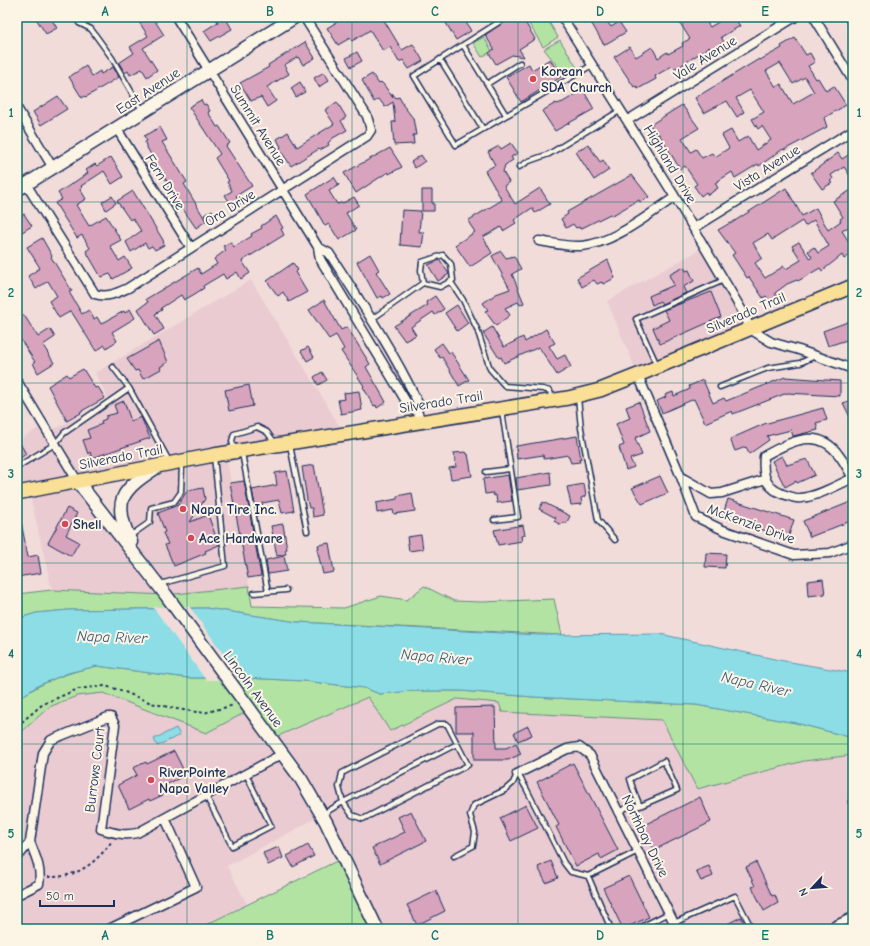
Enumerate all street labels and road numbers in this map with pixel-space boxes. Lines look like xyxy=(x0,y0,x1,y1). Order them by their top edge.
street label: Vale Avenue xyxy=(670,32,740,84)
street label: East Avenue xyxy=(113,64,183,118)
street label: Summit Avenue xyxy=(226,81,290,169)
street label: Highland Drive xyxy=(640,122,700,206)
street label: Vista Avenue xyxy=(731,141,803,195)
street label: Fern Drive xyxy=(141,151,189,213)
street label: Ora Drive xyxy=(202,186,258,230)
street label: Silverado Trail xyxy=(704,289,788,337)
street label: Silverado Trail xyxy=(398,387,484,417)
street label: Silverado Trail xyxy=(78,441,164,473)
street label: McKenzie Drive xyxy=(705,500,797,548)
street label: Lincoln Avenue xyxy=(220,648,286,730)
street label: Burrows Court xyxy=(81,726,109,814)
street label: Northbay Drive xyxy=(618,792,672,880)

